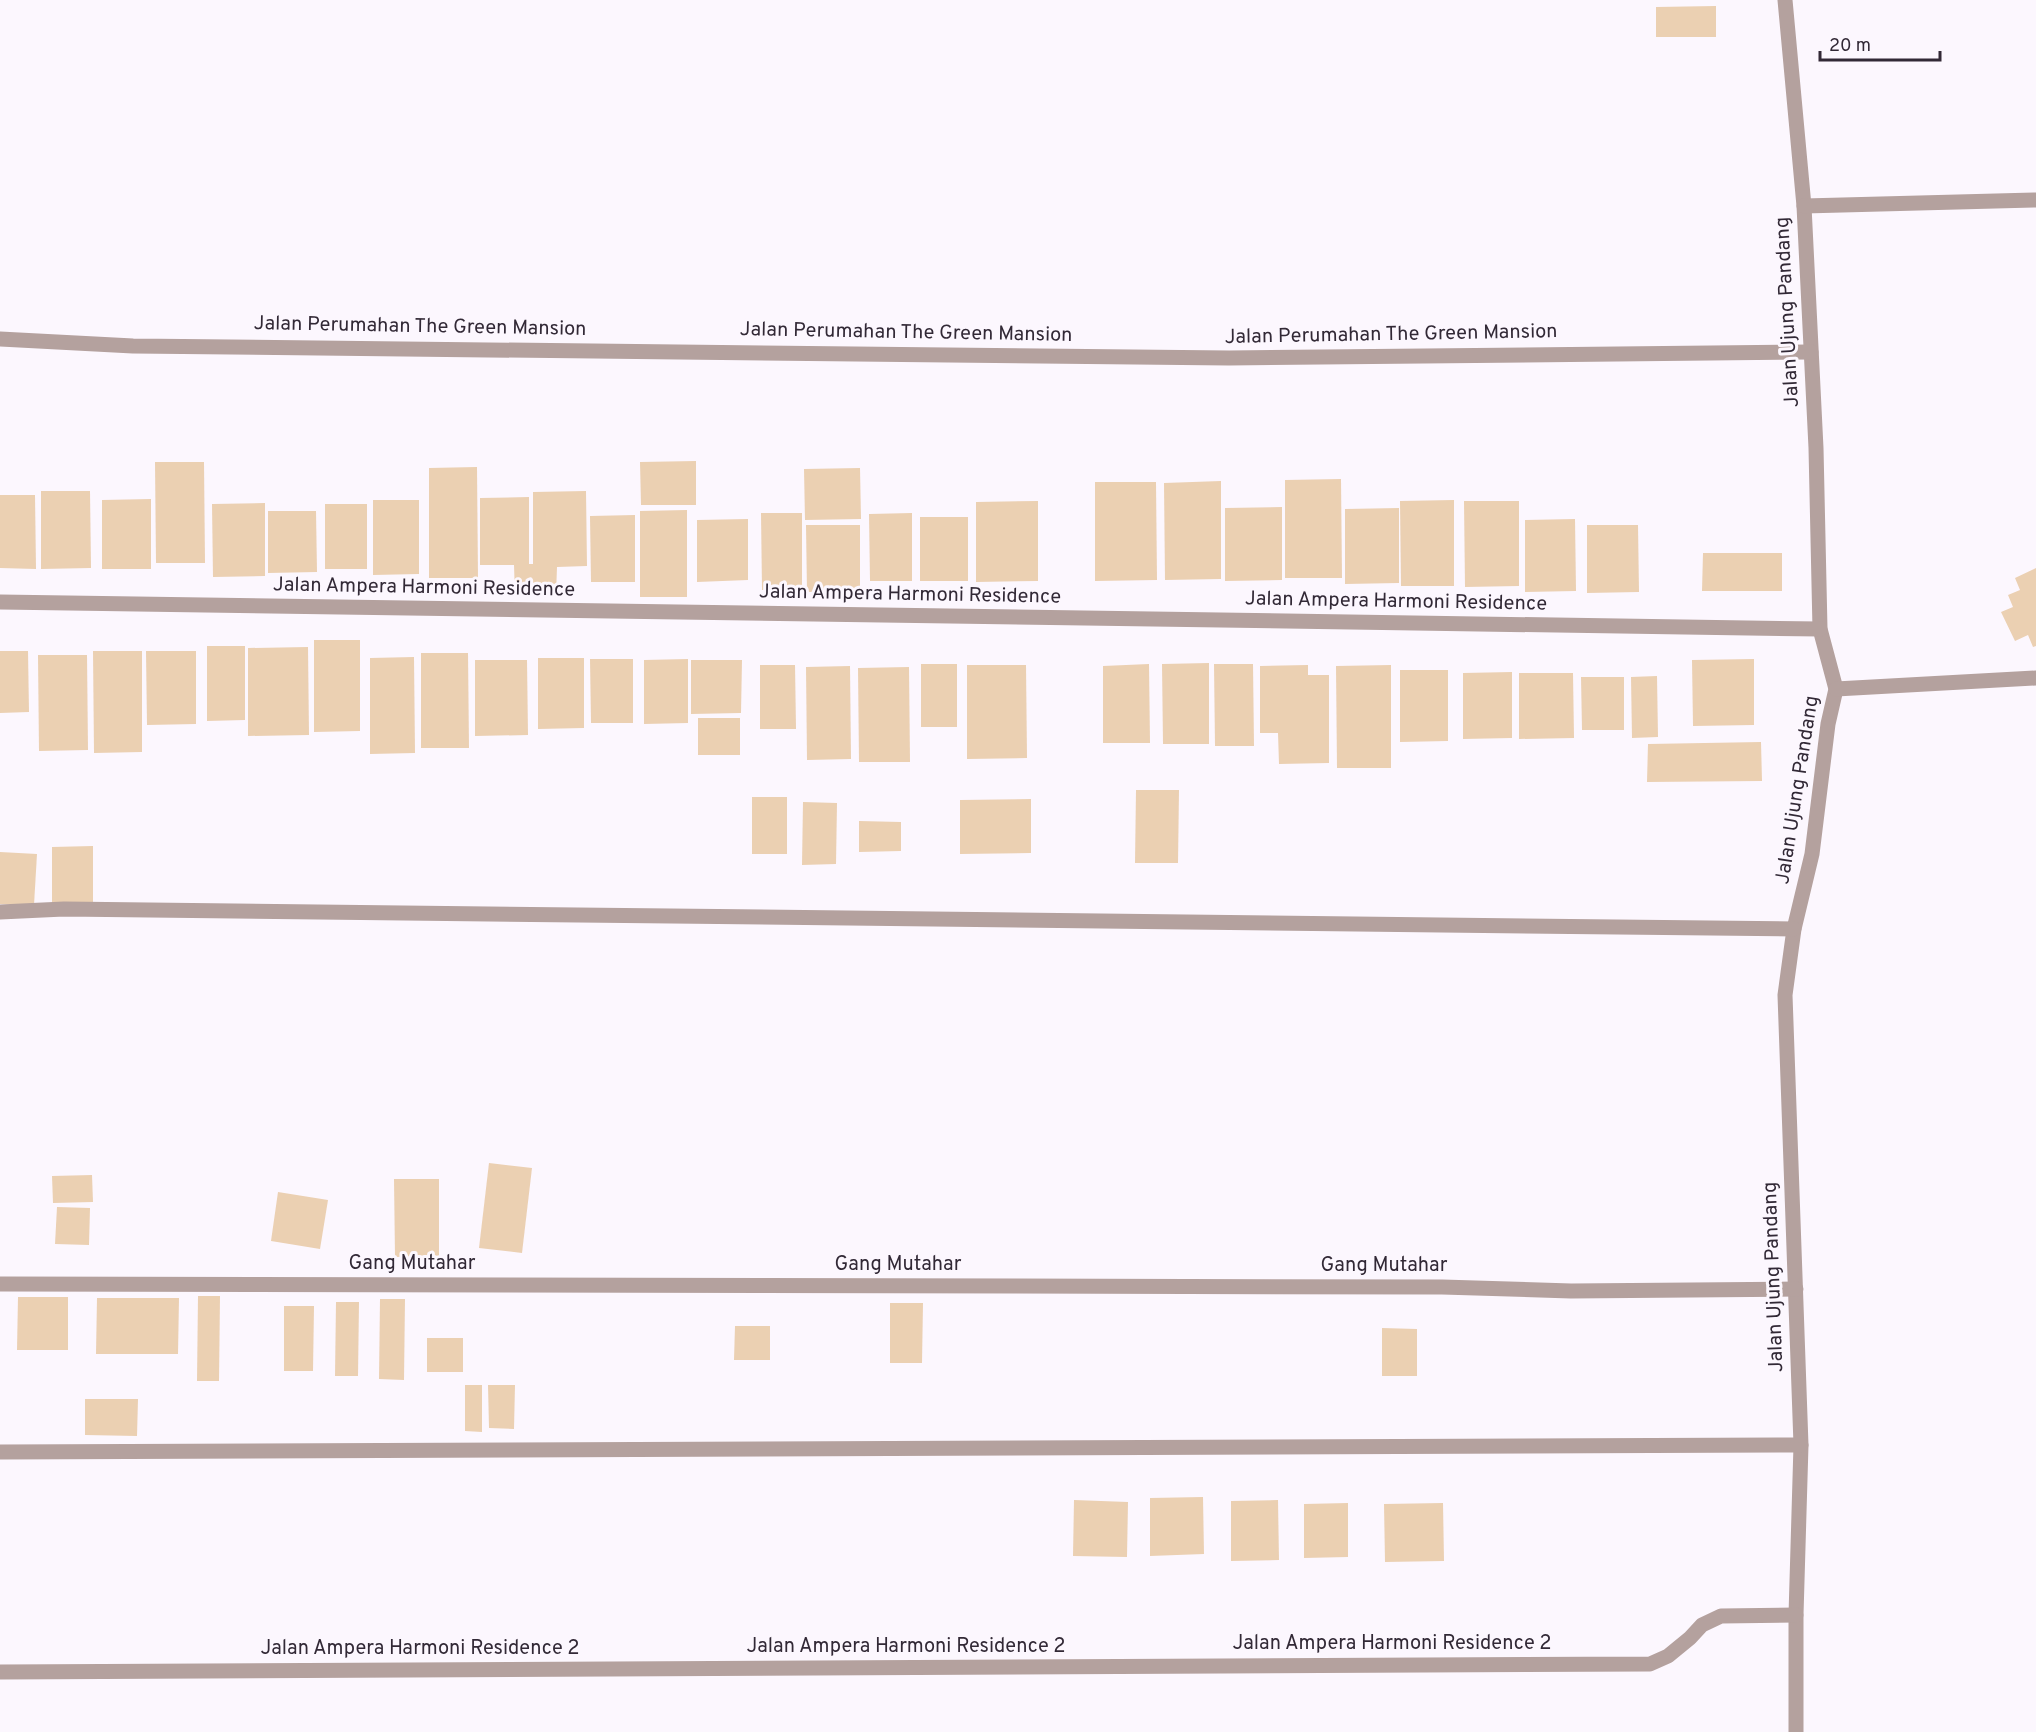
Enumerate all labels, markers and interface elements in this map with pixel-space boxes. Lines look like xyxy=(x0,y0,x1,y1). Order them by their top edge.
scale bar xyxy=(1820,24,1940,62)
text: 20 m xyxy=(1829,35,1871,58)
street label: Jalan Ujung Pandang xyxy=(1770,216,1806,408)
street label: Jalan Perumahan The Green Mansion xyxy=(253,311,587,343)
street label: Jalan Perumahan The Green Mansion xyxy=(739,317,1073,349)
street label: Jalan Perumahan The Green Mansion xyxy=(1224,319,1558,351)
street label: Jalan Ampera Harmoni Residence xyxy=(273,572,575,604)
street label: Jalan Ampera Harmoni Residence xyxy=(759,579,1061,611)
street label: Jalan Ampera Harmoni Residence xyxy=(1245,586,1547,618)
street label: Jalan Ujung Pandang xyxy=(1770,694,1826,886)
street label: Jalan Ujung Pandang xyxy=(1758,1181,1790,1373)
street label: Gang Mutahar xyxy=(348,1251,476,1277)
street label: Gang Mutahar xyxy=(834,1252,962,1278)
street label: Gang Mutahar xyxy=(1320,1253,1448,1279)
street label: Jalan Ampera Harmoni Residence 2 xyxy=(1232,1631,1552,1657)
street label: Jalan Ampera Harmoni Residence 2 xyxy=(746,1634,1066,1660)
street label: Jalan Ampera Harmoni Residence 2 xyxy=(260,1636,580,1662)

